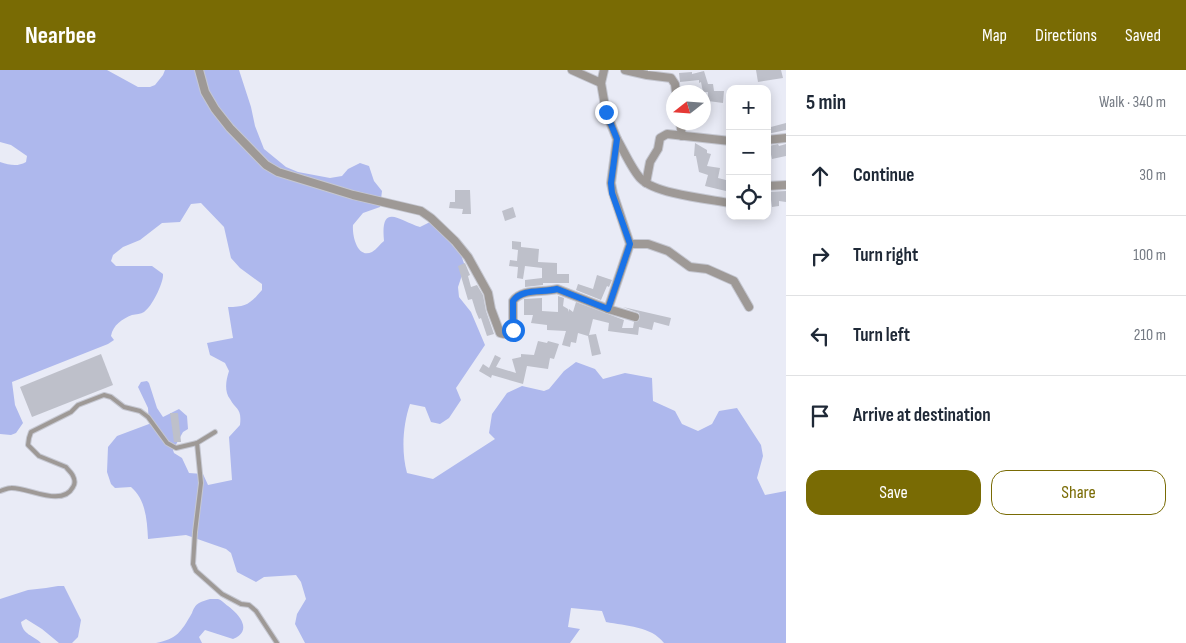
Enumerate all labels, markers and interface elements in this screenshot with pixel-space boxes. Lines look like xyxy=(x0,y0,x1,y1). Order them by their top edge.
text: Nearbee xyxy=(25,21,96,50)
text: Map xyxy=(982,25,1007,46)
text: Directions xyxy=(1035,25,1097,46)
text: Saved xyxy=(1125,25,1161,46)
north arrow xyxy=(666,85,711,130)
map controls xyxy=(726,85,771,220)
button: + xyxy=(726,85,771,130)
text: 5 min xyxy=(806,90,846,115)
text: Walk · 340 m xyxy=(1099,93,1166,112)
route end xyxy=(595,101,618,124)
button: − xyxy=(726,130,771,175)
icon: ahead xyxy=(806,162,834,190)
text: Continue xyxy=(853,164,914,187)
text: 30 m xyxy=(1139,166,1166,185)
button: locate xyxy=(726,175,771,220)
icon: right xyxy=(806,242,834,270)
text: Turn right xyxy=(853,244,918,267)
text: 100 m xyxy=(1133,246,1166,265)
route start xyxy=(502,319,525,342)
icon: left xyxy=(806,322,834,350)
text: Turn left xyxy=(853,324,910,347)
text: 210 m xyxy=(1134,326,1166,345)
icon: arrive xyxy=(806,402,834,430)
text: Arrive at destination xyxy=(853,404,991,427)
button: Save xyxy=(806,470,981,515)
button: Share xyxy=(991,470,1166,515)

